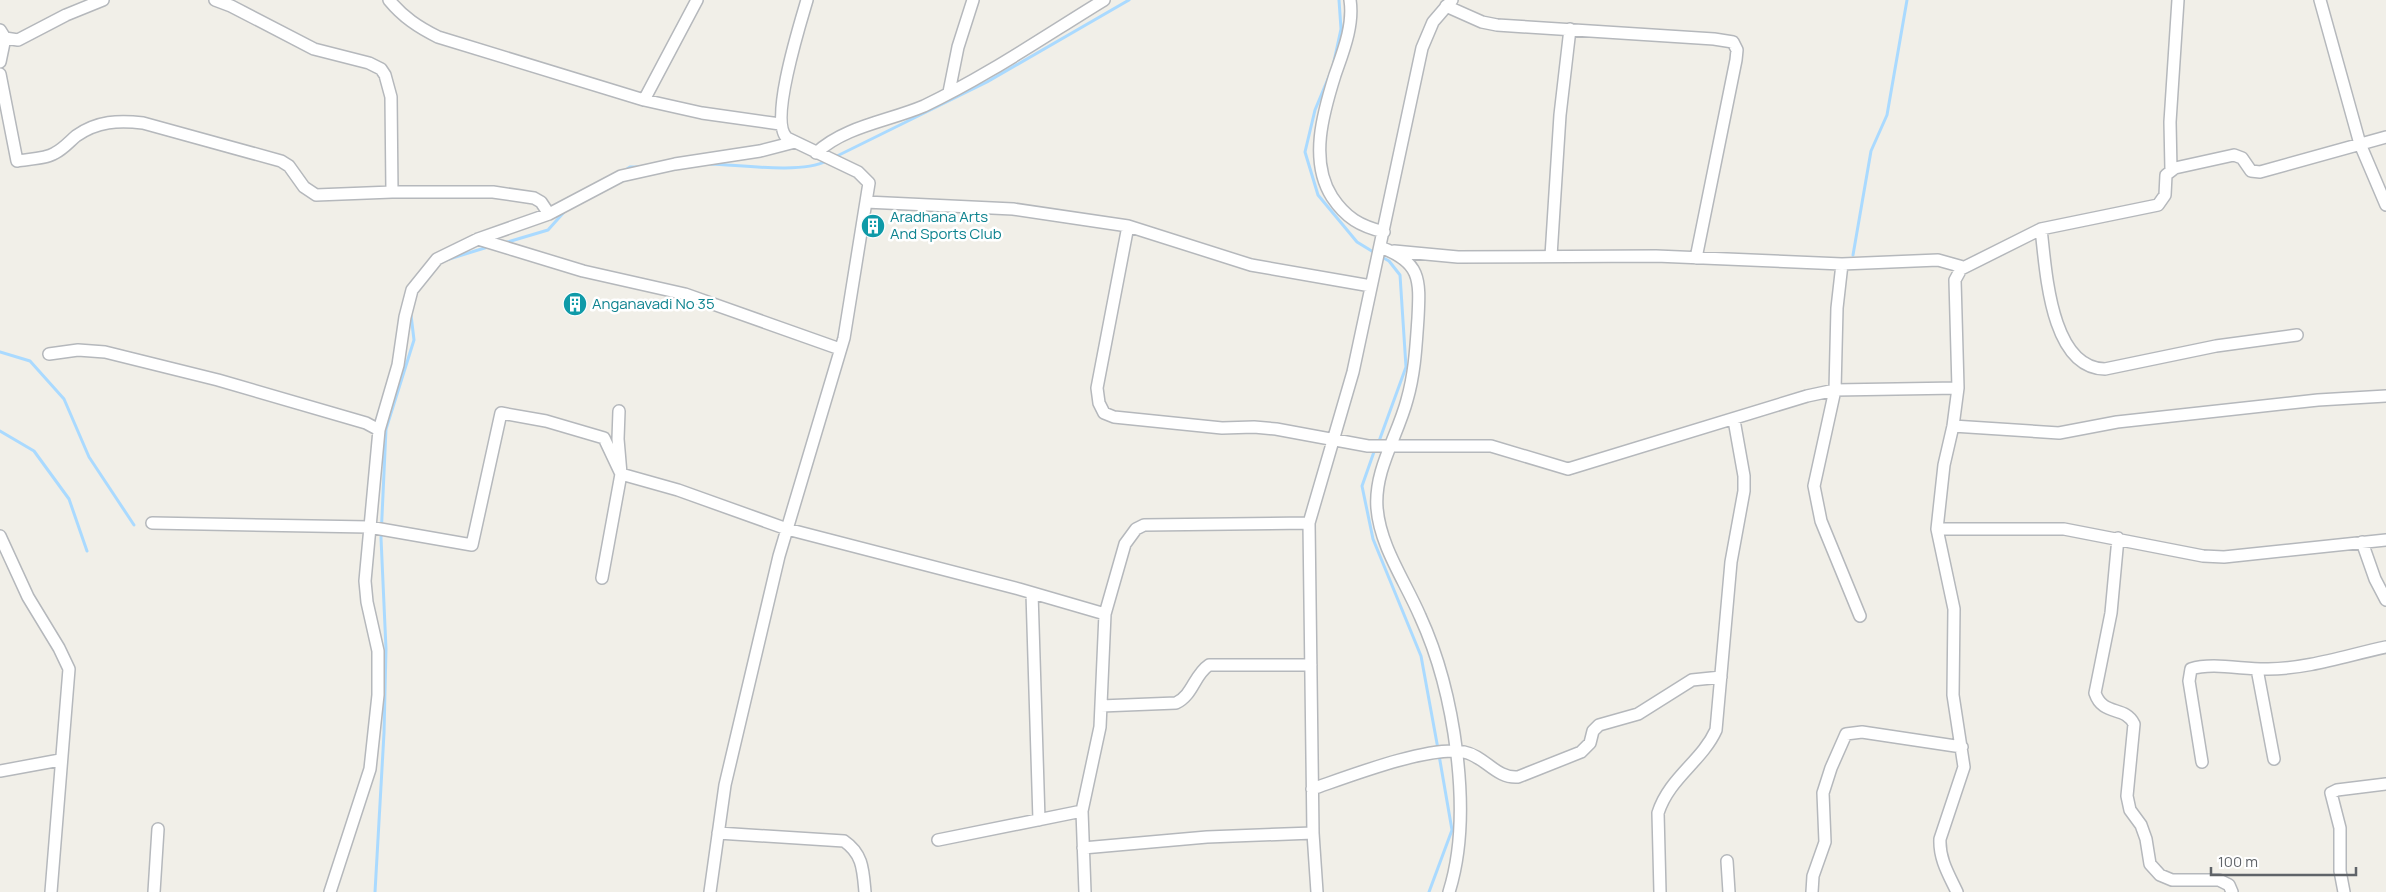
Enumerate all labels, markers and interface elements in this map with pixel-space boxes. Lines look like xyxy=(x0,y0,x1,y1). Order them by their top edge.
place label: Aradhana Arts And Sports Club xyxy=(890,206,1002,244)
building icon: Aradhana Arts And Sports Club xyxy=(860,213,886,239)
building icon: Anganavadi No 35 xyxy=(562,291,588,317)
place label: Anganavadi No 35 xyxy=(592,293,715,314)
scale bar xyxy=(2211,844,2356,876)
text: 100 m xyxy=(2218,851,2258,872)

